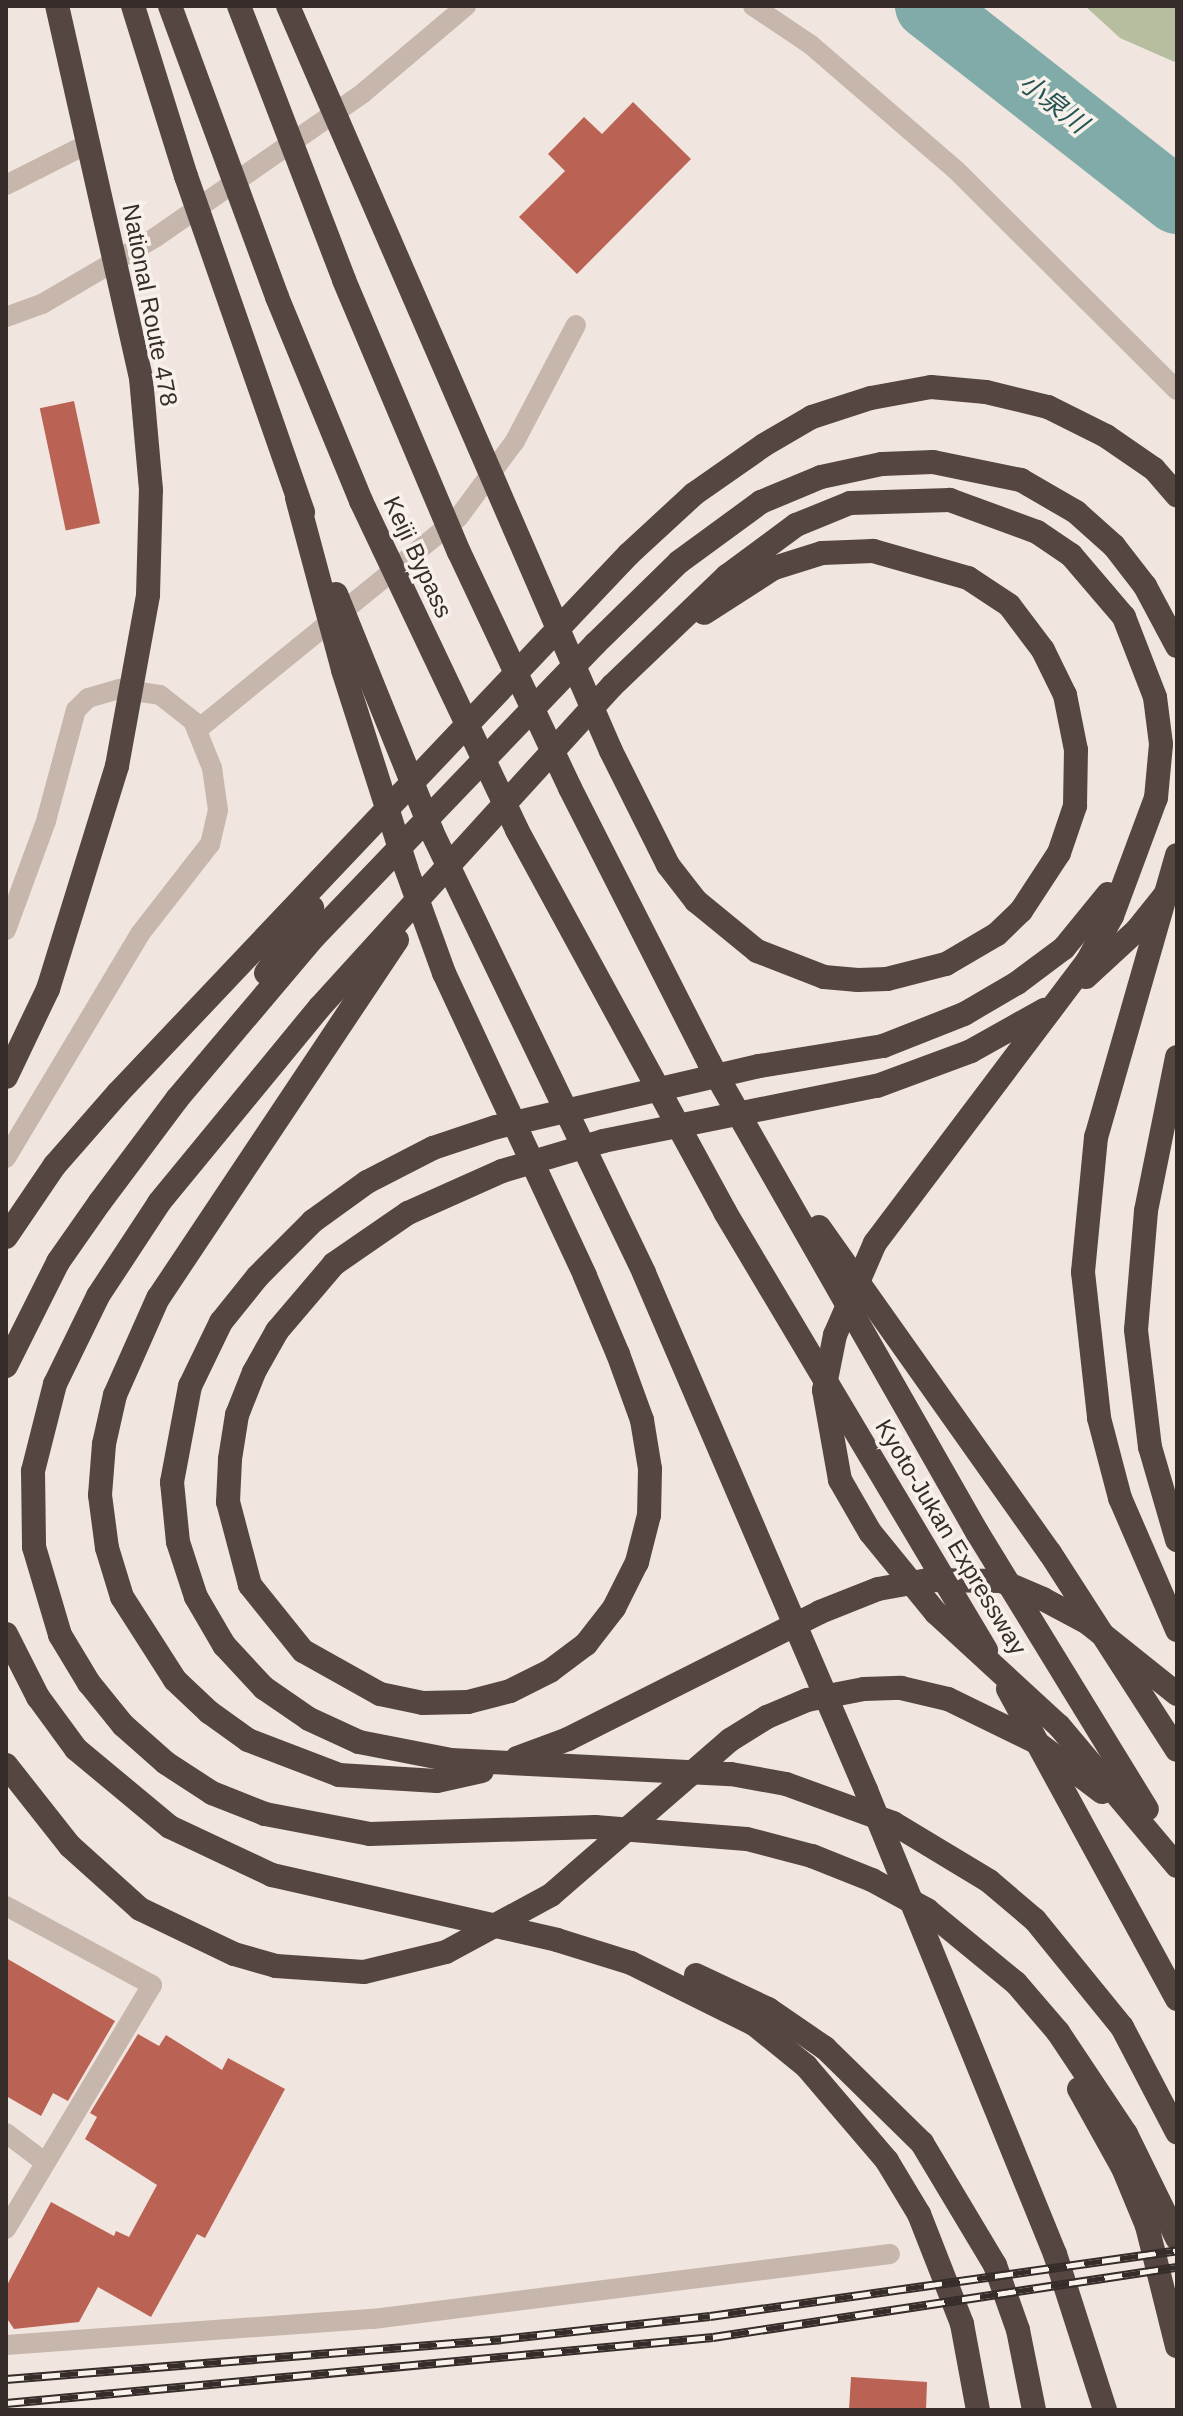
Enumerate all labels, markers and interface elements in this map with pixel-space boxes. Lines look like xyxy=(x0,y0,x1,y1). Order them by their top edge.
water label: 小泉川 xyxy=(1013,68,1093,140)
street label: National Route 478 xyxy=(116,201,184,409)
street label: Keiji Bypass xyxy=(377,492,459,622)
street label: Kyoto-Jukan Expressway xyxy=(869,1414,1033,1660)

